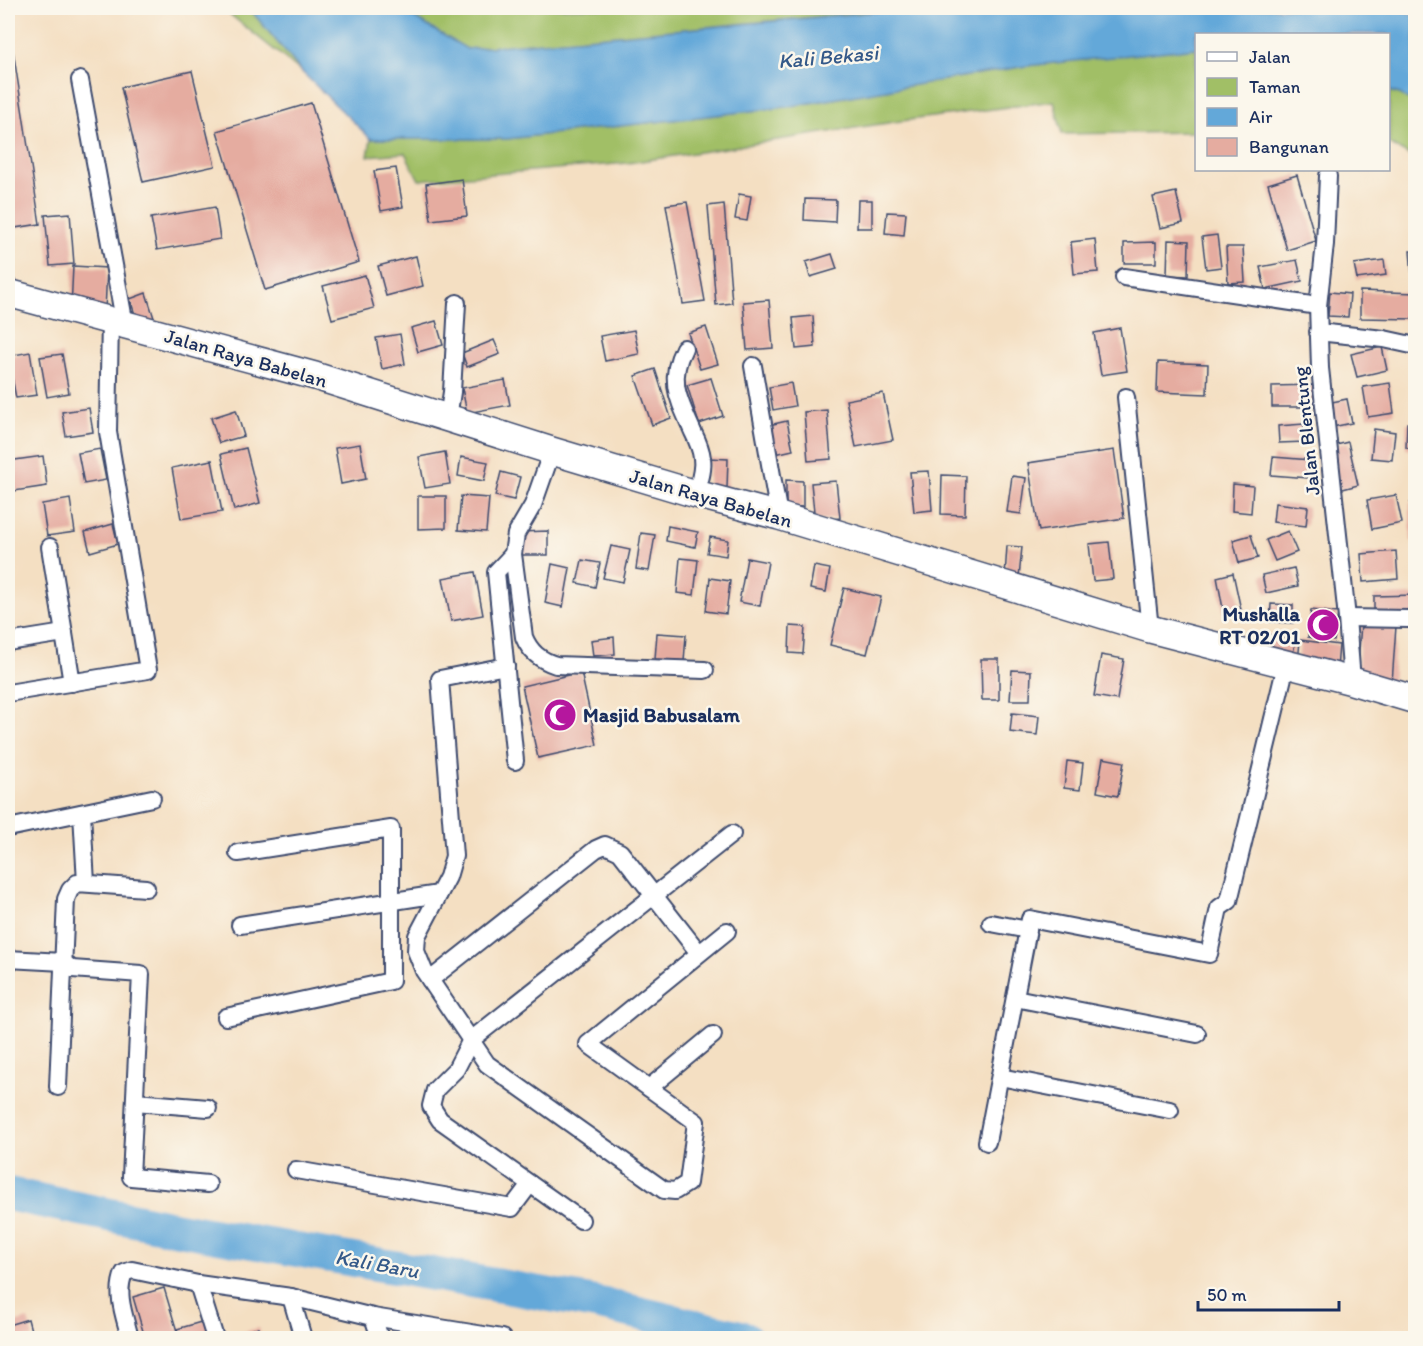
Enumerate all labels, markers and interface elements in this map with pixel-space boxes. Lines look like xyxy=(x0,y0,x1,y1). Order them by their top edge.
legend xyxy=(1195,33,1390,171)
water label: Kali Bekasi xyxy=(777,39,882,73)
text: Jalan xyxy=(1249,46,1291,68)
text: Taman xyxy=(1249,76,1301,98)
text: Air xyxy=(1249,106,1273,128)
text: Bangunan xyxy=(1249,136,1329,158)
street label: Jalan Raya Babelan xyxy=(162,323,330,393)
street label: Jalan Blentung xyxy=(1287,364,1325,497)
street label: Jalan Raya Babelan xyxy=(627,463,795,533)
place label: Mushalla RT 02/01 xyxy=(1219,602,1301,649)
mosque icon: Mushalla RT 02/01 xyxy=(1305,607,1341,643)
mosque icon: Masjid Babusalam xyxy=(542,697,578,733)
place label: Masjid Babusalam xyxy=(583,703,740,728)
water label: Kali Baru xyxy=(334,1244,421,1283)
scale bar xyxy=(1198,1274,1339,1312)
text: 50 m xyxy=(1207,1284,1247,1306)

